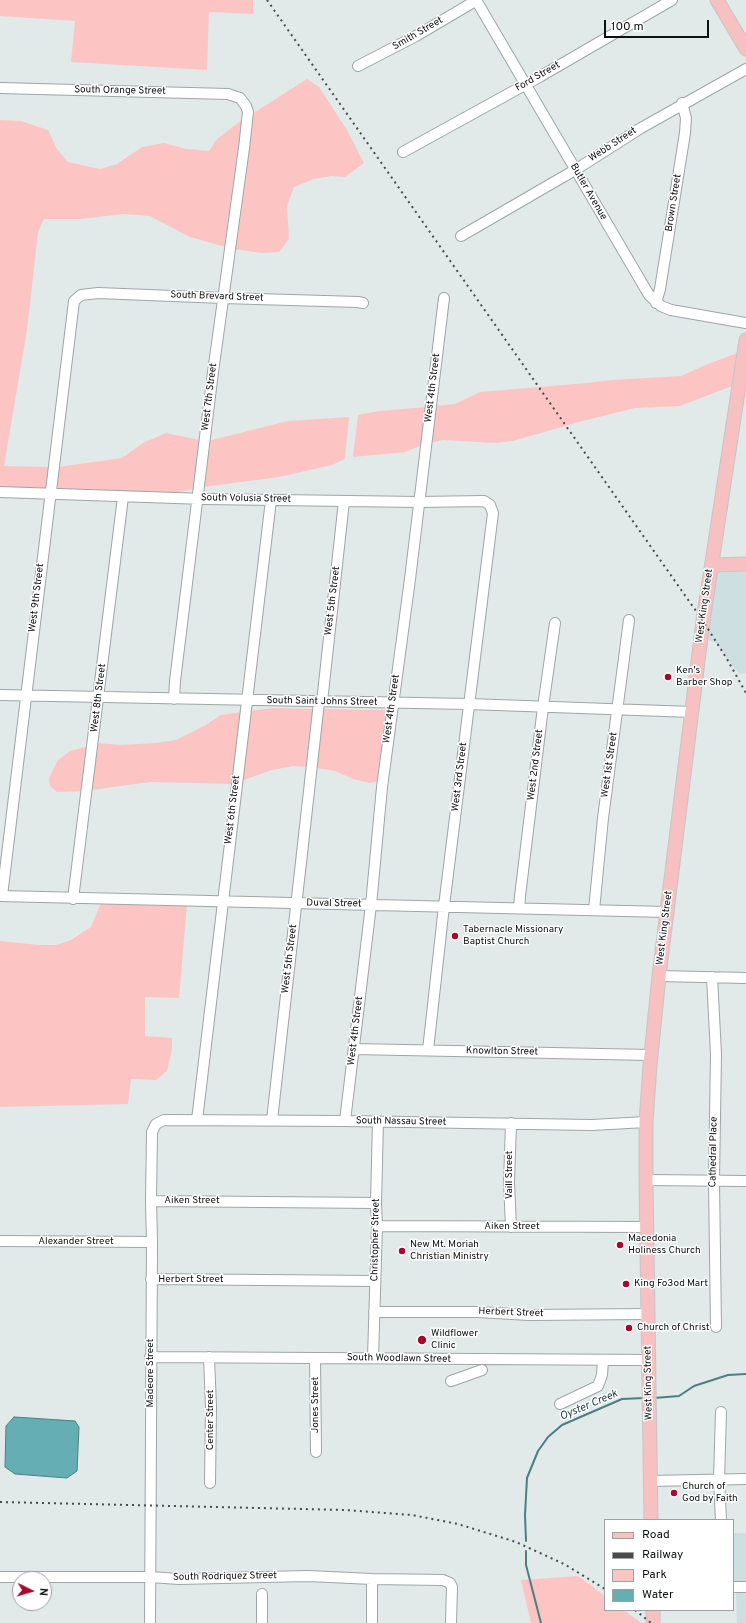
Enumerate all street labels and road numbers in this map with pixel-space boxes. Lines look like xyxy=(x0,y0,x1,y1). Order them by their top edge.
street label: Smith Street xyxy=(391,15,445,53)
street label: Ford Street xyxy=(514,59,562,95)
street label: South Orange Street xyxy=(74,84,166,98)
street label: Webb Street xyxy=(587,125,639,165)
street label: Butler Avenue xyxy=(567,161,609,223)
street label: Brown Street xyxy=(664,173,684,233)
street label: South Brevard Street xyxy=(170,289,264,305)
street label: West 4th Street xyxy=(423,353,443,423)
street label: West 7th Street xyxy=(200,362,220,432)
street label: South Volusia Street xyxy=(201,492,291,506)
street label: West 9th Street xyxy=(27,563,47,633)
street label: West 5th Street xyxy=(323,566,343,636)
street label: West King Street xyxy=(694,568,716,644)
street label: West 8th Street xyxy=(89,663,109,733)
street label: West 4th Street xyxy=(381,674,403,744)
street label: South Saint Johns Street xyxy=(266,695,378,709)
street label: West 2nd Street xyxy=(526,729,546,801)
street label: West 1st Street xyxy=(599,731,621,799)
street label: West 3rd Street xyxy=(450,742,470,812)
street label: West 6th Street xyxy=(223,775,243,845)
street label: West King Street xyxy=(654,890,676,966)
street label: Duval Street xyxy=(306,898,362,910)
street label: West 5th Street xyxy=(280,924,300,994)
street label: West 4th Street xyxy=(346,996,366,1066)
street label: Knowlton Street xyxy=(466,1045,538,1059)
street label: South Nassau Street xyxy=(356,1115,446,1129)
street label: Cathedral Place xyxy=(707,1116,721,1188)
street label: Vaill Street xyxy=(504,1151,516,1199)
street label: Aiken Street xyxy=(164,1195,220,1207)
street label: Christopher Street xyxy=(369,1198,383,1282)
street label: Aiken Street xyxy=(484,1221,540,1233)
street label: Alexander Street xyxy=(38,1236,114,1248)
street label: Herbert Street xyxy=(158,1274,224,1286)
street label: Herbert Street xyxy=(478,1306,544,1320)
street label: Madeore Street xyxy=(145,1339,157,1407)
street label: West King Street xyxy=(642,1346,656,1420)
street label: South Woodlawn Street xyxy=(347,1352,451,1366)
street label: Jones Street xyxy=(310,1377,322,1433)
street label: Center Street xyxy=(205,1390,217,1450)
street label: South Rodriquez Street xyxy=(173,1570,277,1584)

